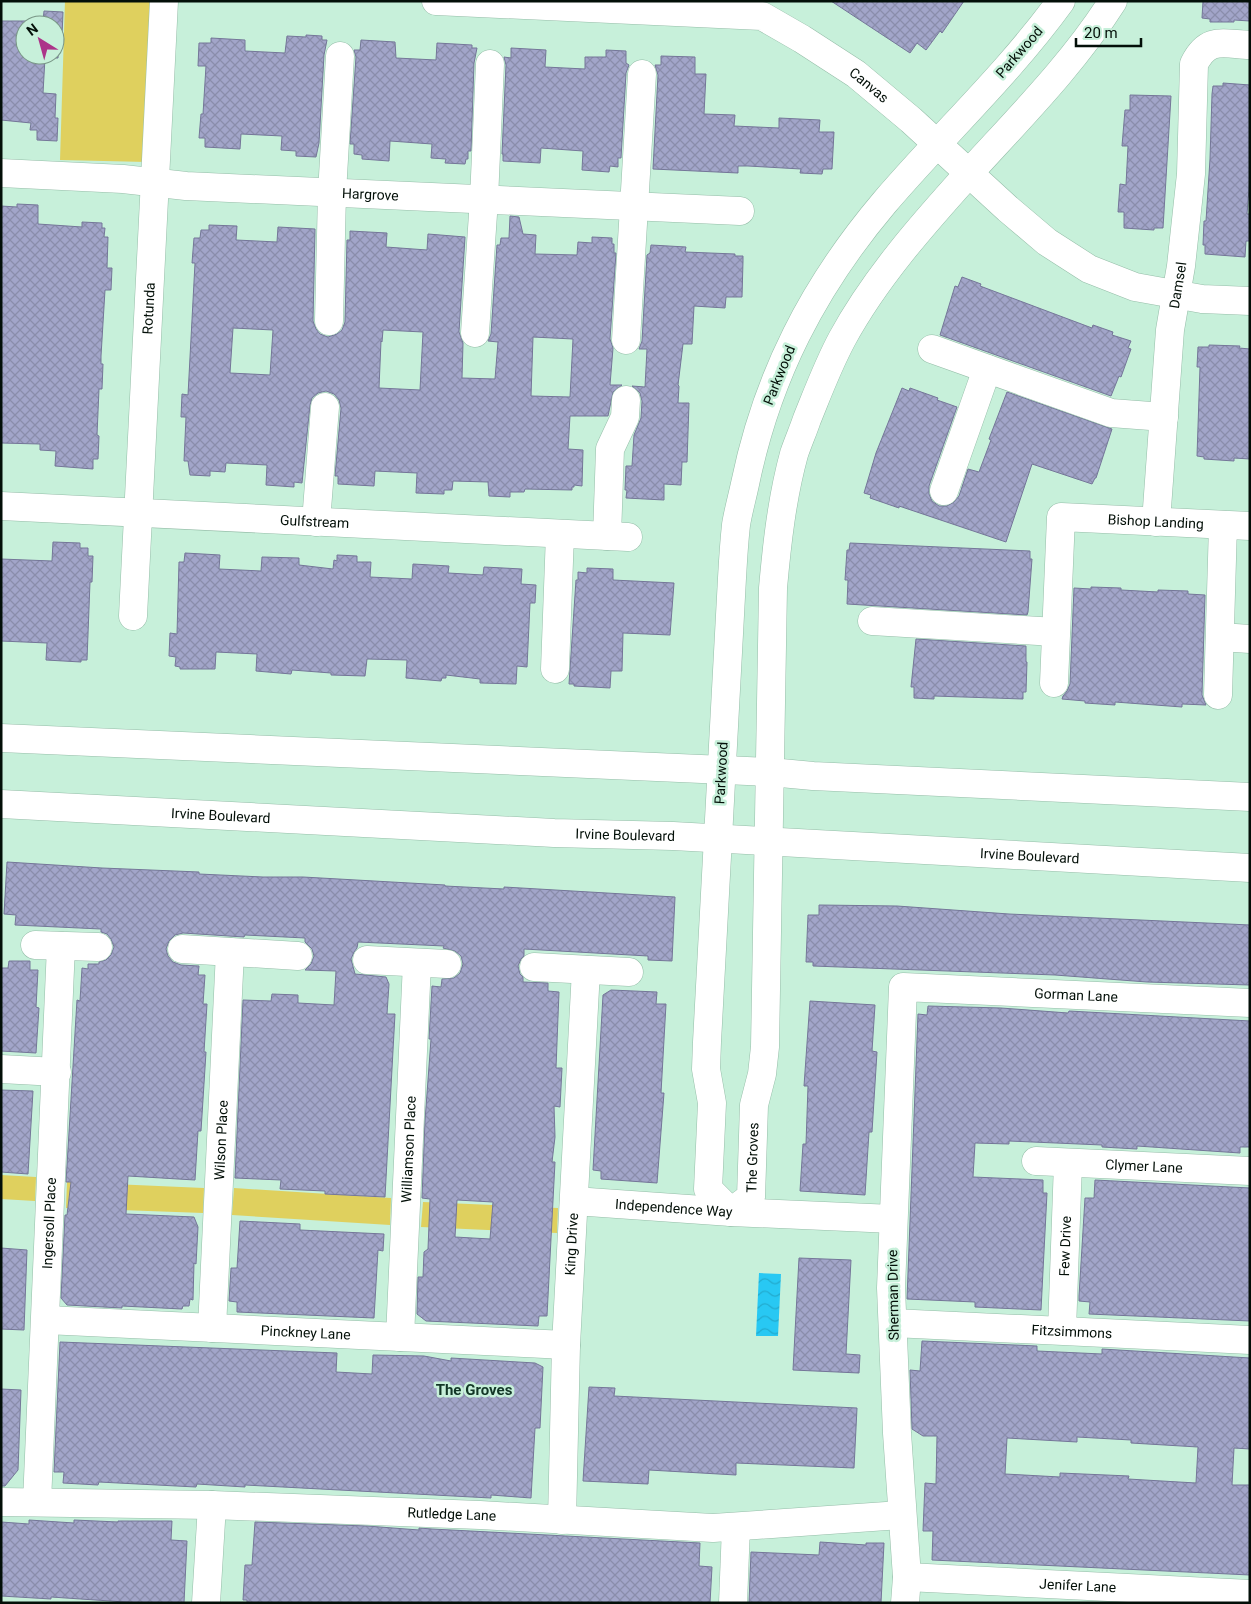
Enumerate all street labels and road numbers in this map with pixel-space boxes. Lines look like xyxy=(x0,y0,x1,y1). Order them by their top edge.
street label: Parkwood xyxy=(992,23,1046,81)
street label: Canvas xyxy=(847,64,892,106)
street label: Hargrove xyxy=(342,185,399,204)
street label: Damsel xyxy=(1166,261,1189,310)
street label: Rotunda xyxy=(139,282,158,335)
street label: Parkwood xyxy=(760,343,798,407)
street label: Bishop Landing xyxy=(1107,511,1204,532)
street label: Gulfstream xyxy=(280,512,350,531)
street label: Parkwood xyxy=(711,741,731,805)
street label: Irvine Boulevard xyxy=(171,805,271,826)
street label: Irvine Boulevard xyxy=(575,826,675,844)
street label: Irvine Boulevard xyxy=(980,845,1080,867)
street label: Gorman Lane xyxy=(1034,985,1118,1005)
street label: Williamson Place xyxy=(398,1095,419,1203)
street label: Wilson Place xyxy=(211,1100,231,1181)
street label: The Groves xyxy=(743,1122,761,1193)
street label: Clymer Lane xyxy=(1105,1156,1183,1176)
street label: Ingersoll Place xyxy=(39,1177,59,1269)
street label: Independence Way xyxy=(615,1196,733,1220)
street label: King Drive xyxy=(562,1212,581,1276)
street label: Few Drive xyxy=(1056,1216,1074,1277)
street label: Sherman Drive xyxy=(884,1249,902,1341)
street label: Pinckney Lane xyxy=(260,1322,351,1343)
street label: Fitzsimmons xyxy=(1031,1322,1113,1341)
street label: Rutledge Lane xyxy=(407,1504,497,1524)
street label: Jenifer Lane xyxy=(1039,1576,1117,1595)

